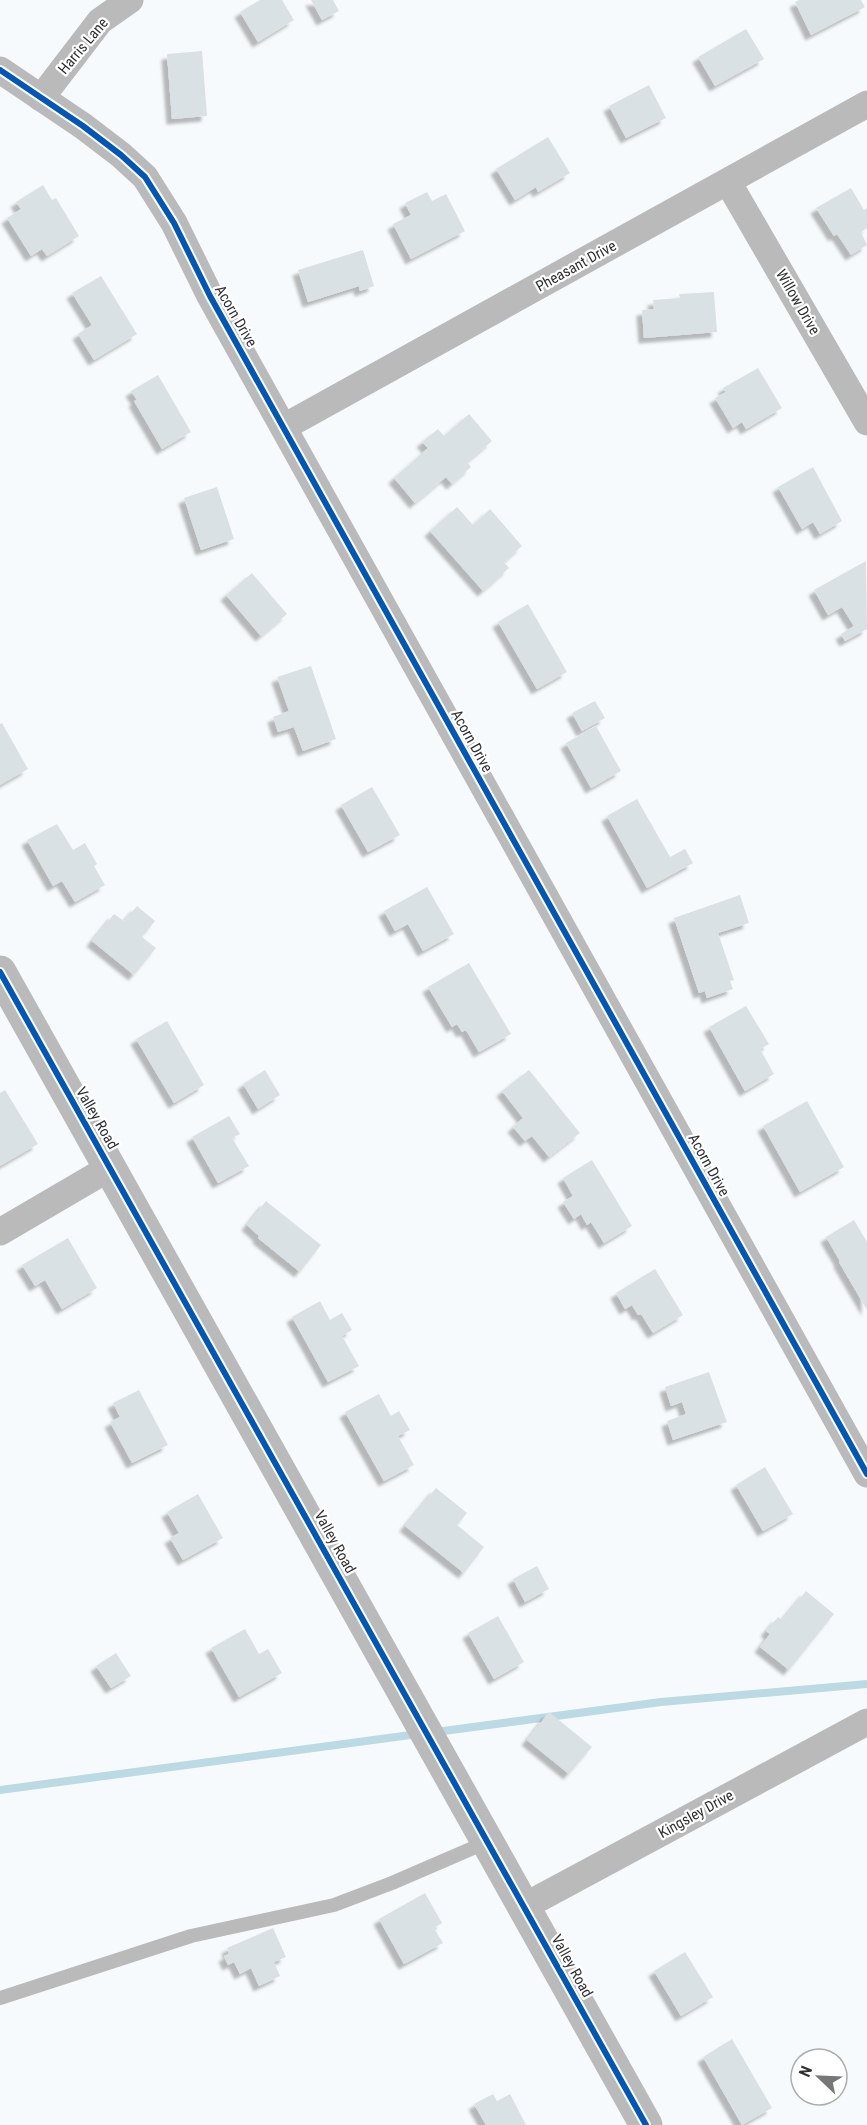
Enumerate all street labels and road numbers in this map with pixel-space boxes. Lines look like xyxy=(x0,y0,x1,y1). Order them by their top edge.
street label: Harris Lane xyxy=(54,14,112,78)
street label: Pheasant Drive xyxy=(533,237,619,295)
street label: Willow Drive xyxy=(772,266,824,338)
street label: Acorn Drive xyxy=(211,282,261,350)
street label: Acorn Drive xyxy=(448,707,496,775)
street label: Valley Road xyxy=(72,1084,122,1152)
street label: Acorn Drive xyxy=(685,1131,733,1199)
street label: Valley Road xyxy=(310,1508,360,1576)
street label: Kingsley Drive xyxy=(655,1786,737,1842)
street label: Valley Road xyxy=(547,1932,597,2000)

